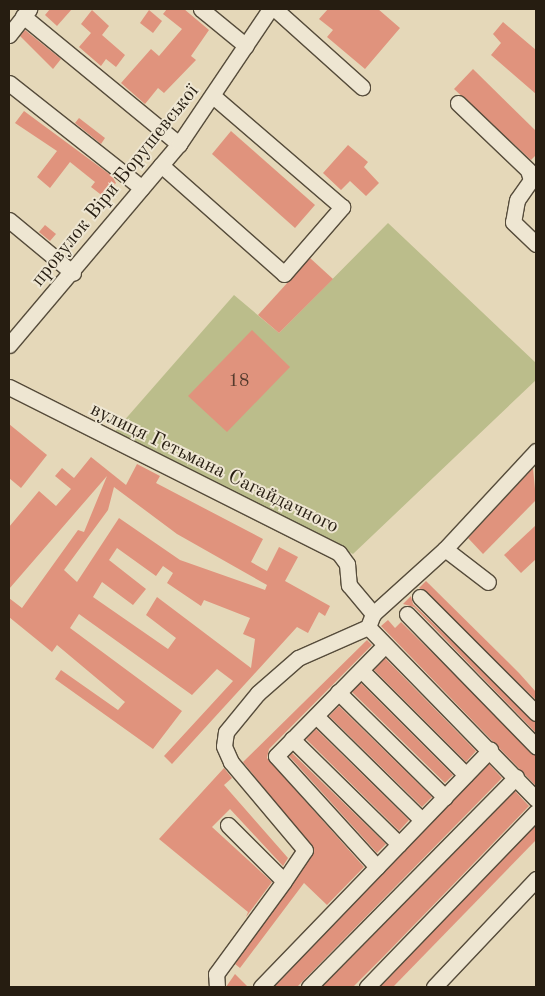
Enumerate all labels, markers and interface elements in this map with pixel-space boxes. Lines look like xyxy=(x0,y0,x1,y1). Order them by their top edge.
street label: провулок Віри Борушевської xyxy=(27,80,205,292)
house number: 18 xyxy=(229,370,249,392)
street label: вулиця Гетьмана Сагайдачного xyxy=(86,398,342,540)

